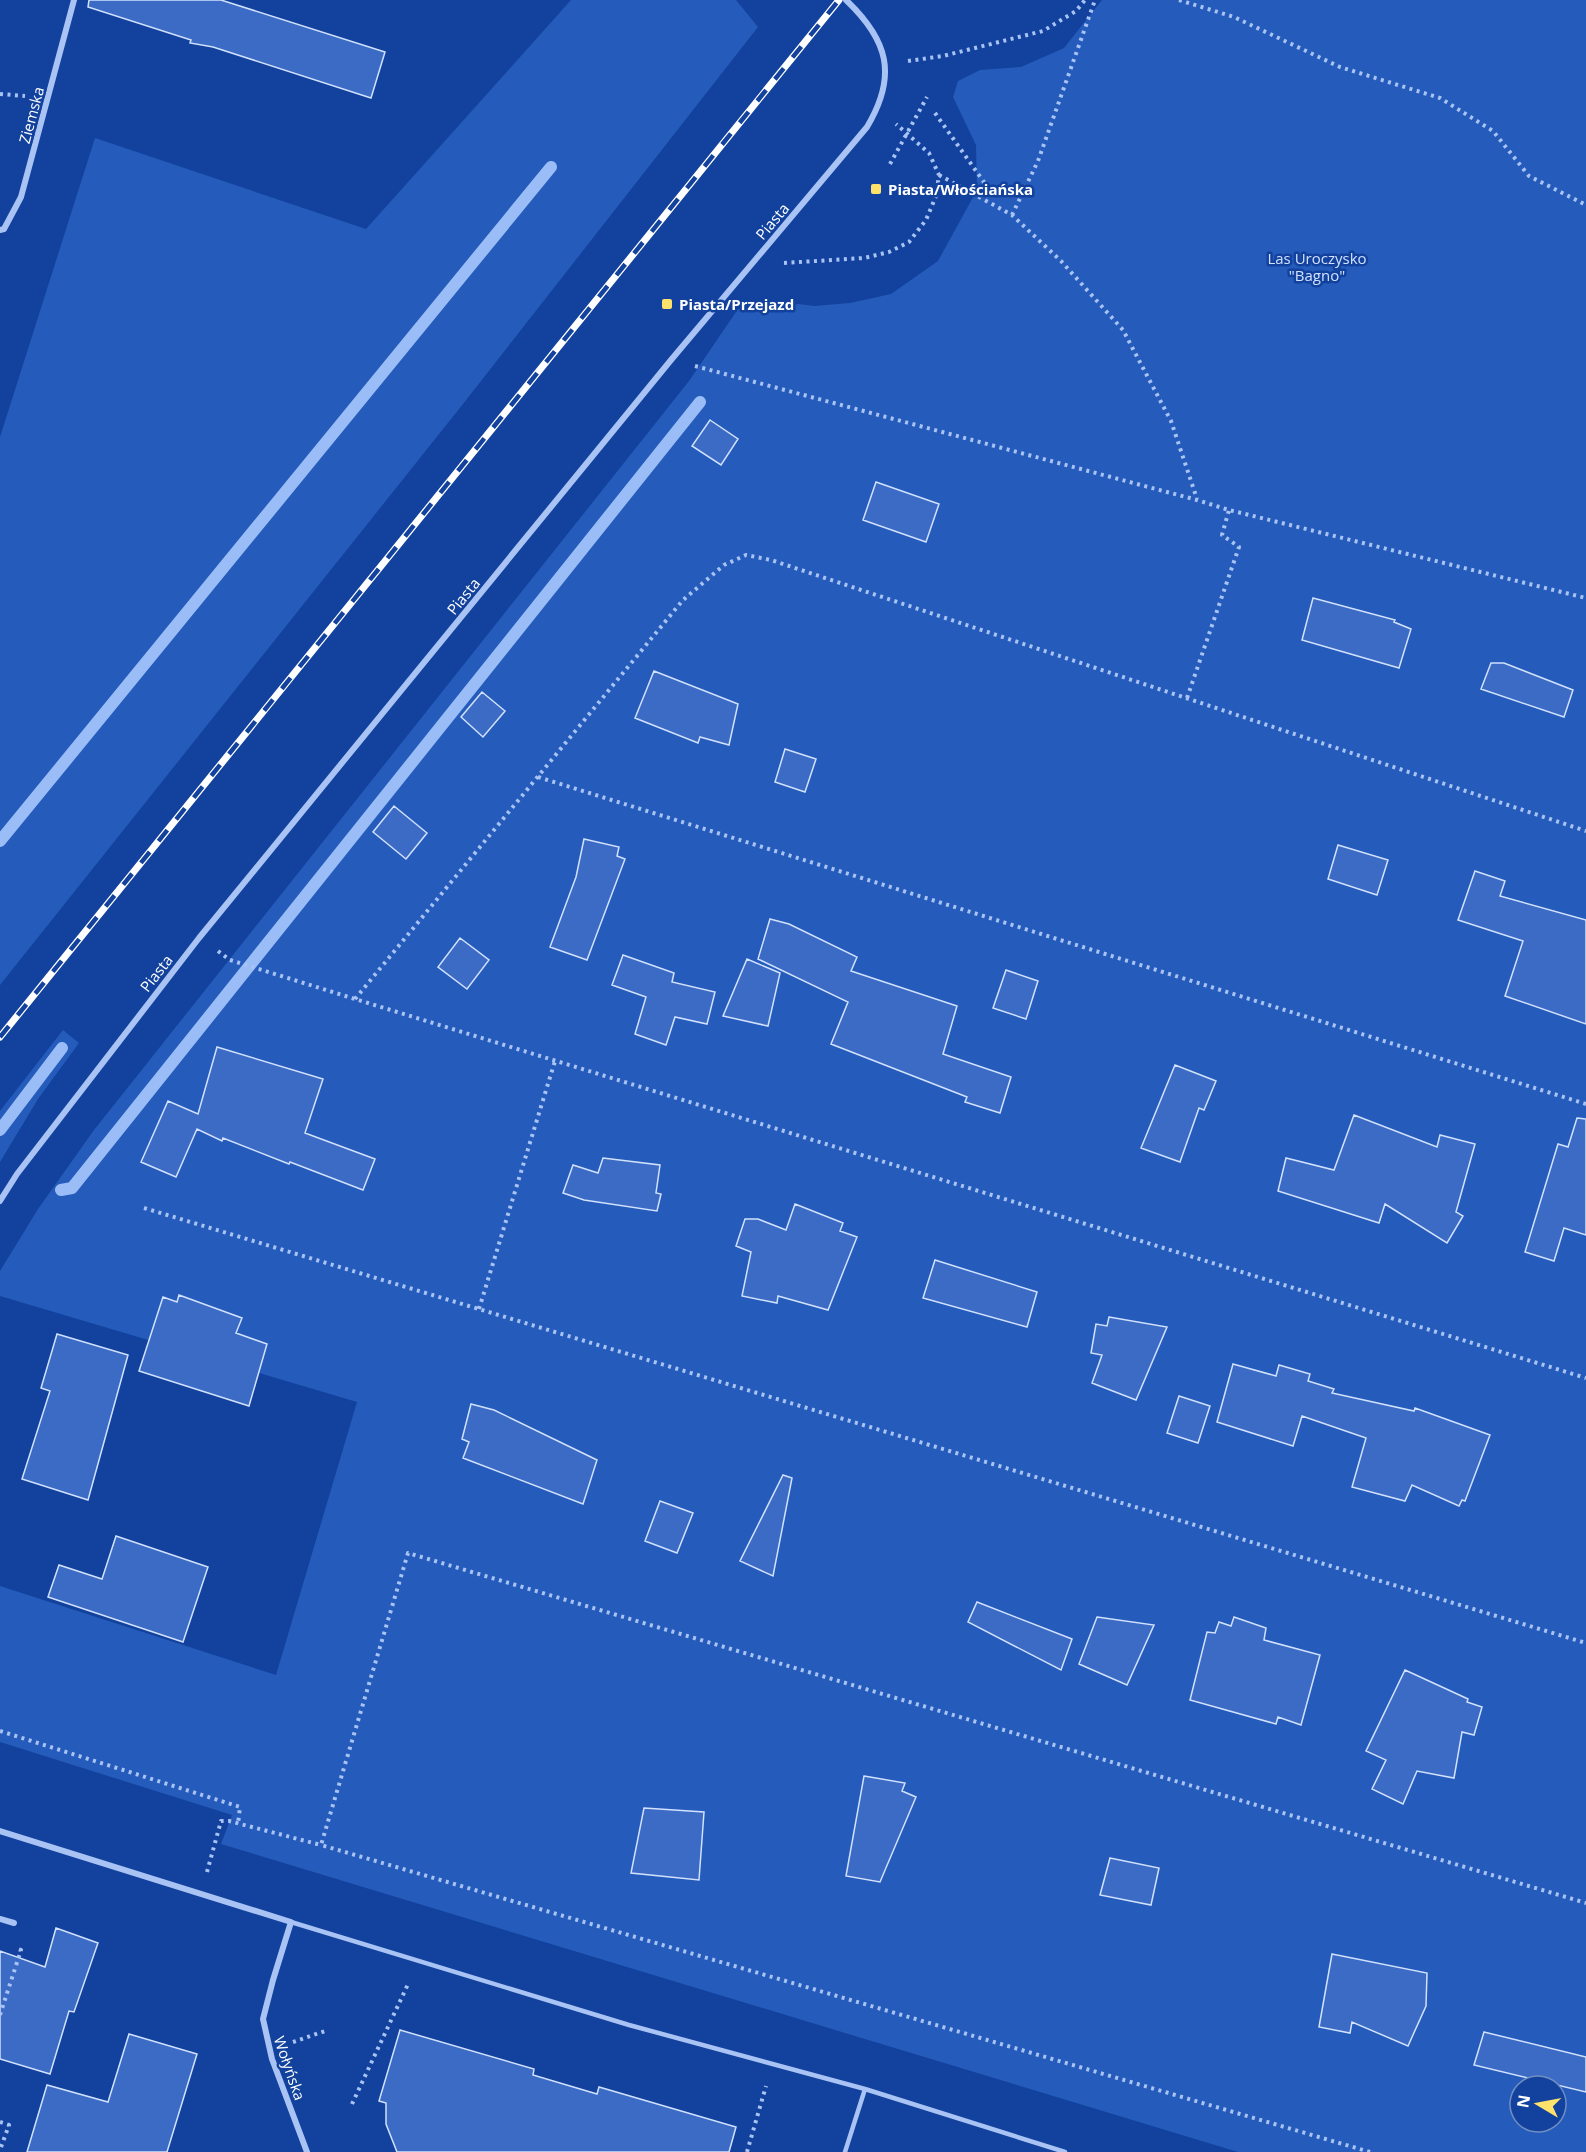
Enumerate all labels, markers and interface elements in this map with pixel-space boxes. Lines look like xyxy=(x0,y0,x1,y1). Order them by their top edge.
street label: Ziemska xyxy=(14,84,48,146)
place label: Piasta/Włościańska xyxy=(888,179,1033,199)
marker: Piasta/Włościańska xyxy=(869,182,883,196)
street label: Piasta xyxy=(751,198,793,244)
park label: Las Uroczysko "Bagno" xyxy=(1267,248,1367,285)
place label: Piasta/Przejazd xyxy=(679,294,794,314)
marker: Piasta/Przejazd xyxy=(660,297,674,311)
street label: Piasta xyxy=(442,573,484,619)
street label: Piasta xyxy=(135,950,177,996)
street label: Wołyńska xyxy=(270,2033,310,2103)
north arrow xyxy=(1508,2074,1568,2134)
text: N xyxy=(1511,2093,1535,2110)

